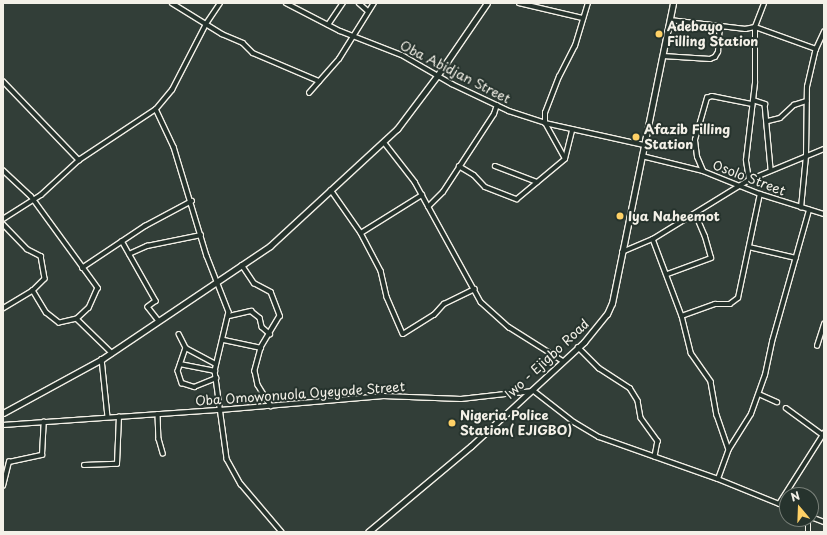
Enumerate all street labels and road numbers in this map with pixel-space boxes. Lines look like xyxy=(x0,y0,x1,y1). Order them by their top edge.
street label: Oba Abidjan Street xyxy=(397,37,513,107)
street label: Osolo Street xyxy=(710,157,788,199)
street label: Iwo - Ejigbo Road xyxy=(502,316,592,402)
street label: Oba Omowonuola Oyeyode Street xyxy=(194,379,406,409)

